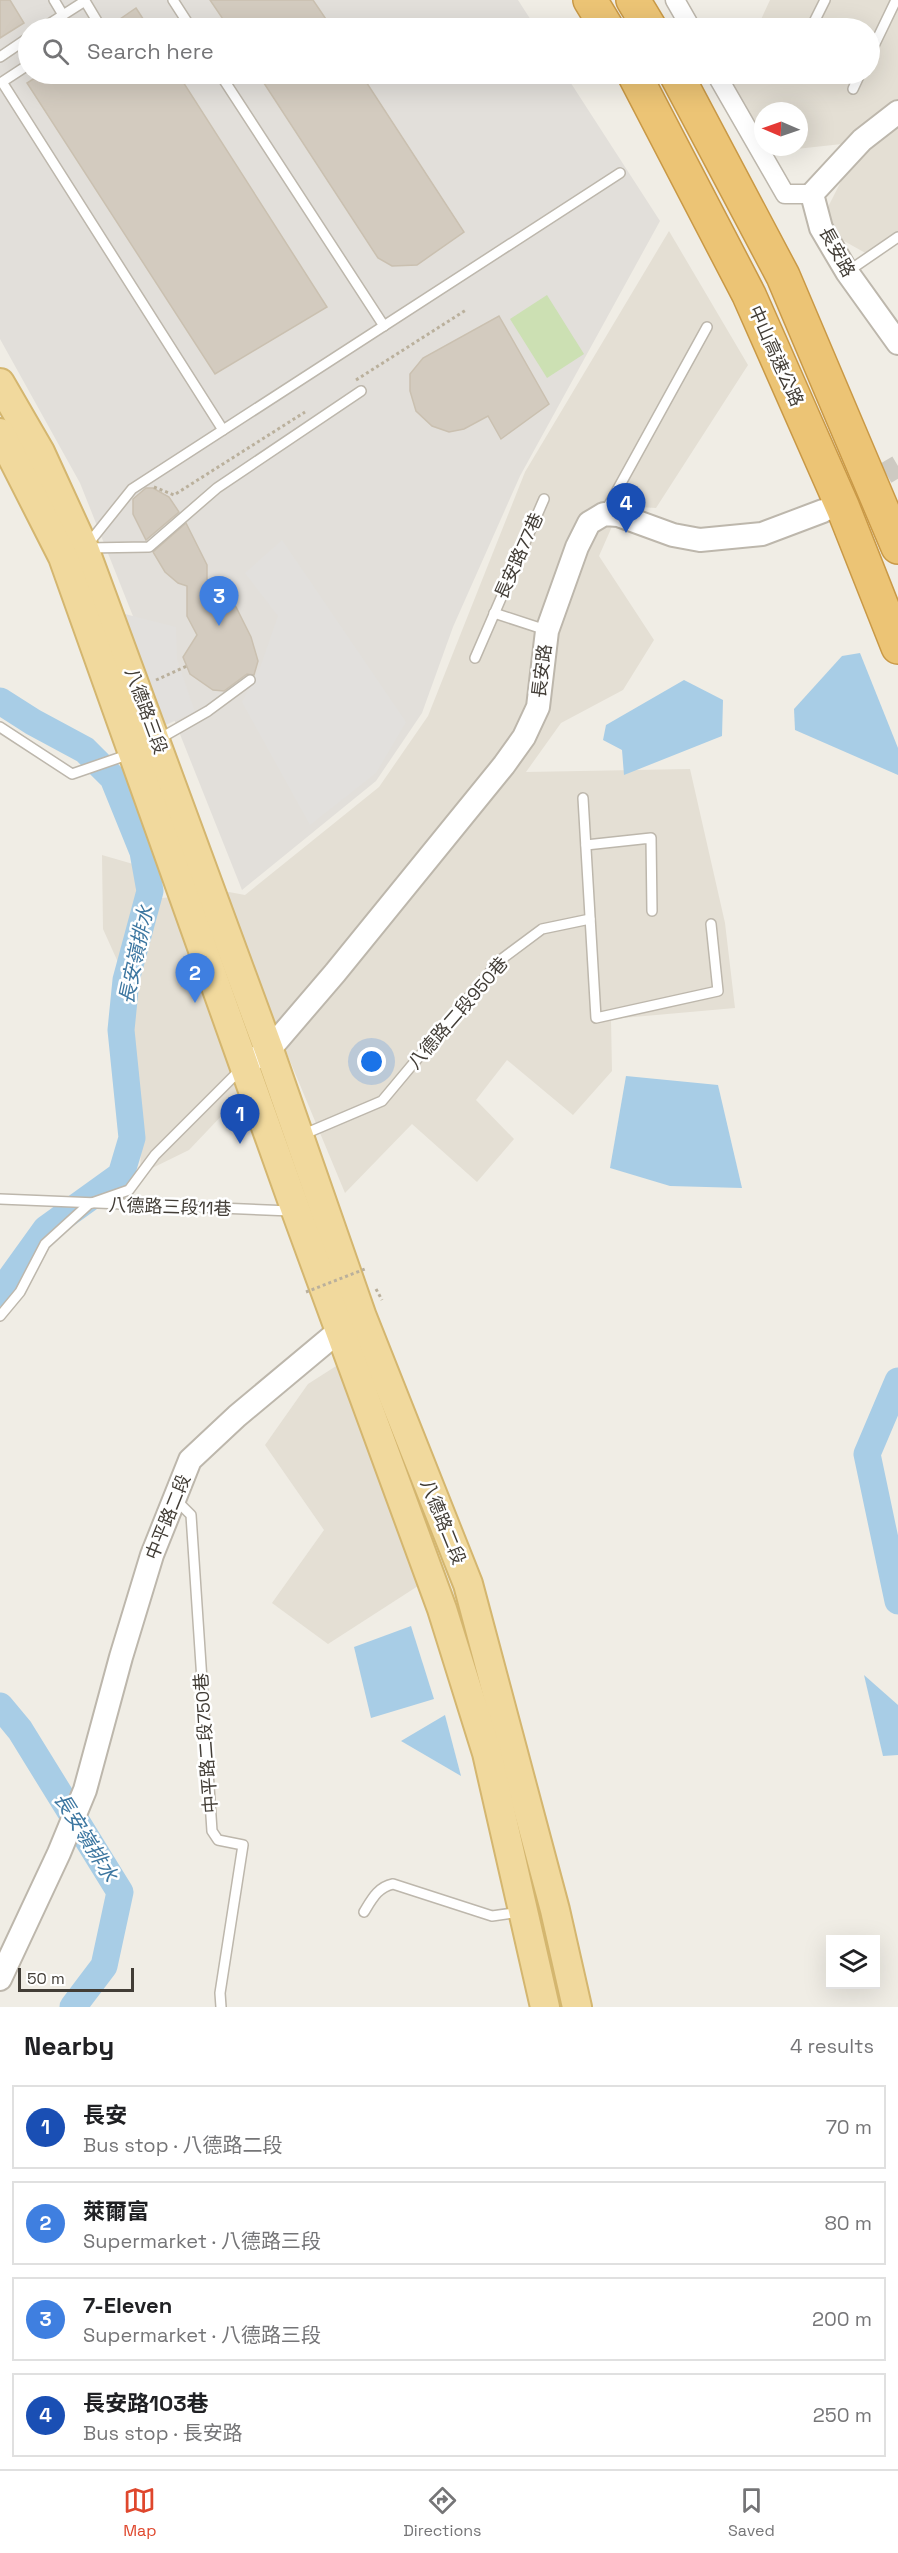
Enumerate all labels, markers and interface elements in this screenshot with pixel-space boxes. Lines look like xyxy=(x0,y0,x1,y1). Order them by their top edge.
search box xyxy=(18,18,880,84)
icon: search xyxy=(39,35,72,68)
text: Search here xyxy=(87,37,214,65)
north arrow xyxy=(754,102,808,156)
street label: 長安路 xyxy=(814,223,861,281)
street label: 中山高速公路 xyxy=(744,302,809,410)
pin: 4 xyxy=(606,484,646,533)
street label: 長安路77巷 xyxy=(489,509,548,603)
pin: 3 xyxy=(200,576,238,626)
street label: 長安路 xyxy=(527,643,556,699)
street label: 八德路三段 xyxy=(120,665,173,757)
water label: 長安嶺排水 xyxy=(113,902,159,1007)
street label: 八德路二段950巷 xyxy=(403,952,513,1074)
pin: 2 xyxy=(176,954,214,1003)
your location xyxy=(357,1047,386,1076)
pin: 1 xyxy=(220,1094,260,1144)
street label: 八德路三段11巷 xyxy=(108,1193,232,1220)
street label: 中平路二段 xyxy=(140,1471,195,1563)
street label: 八德路二段 xyxy=(416,1476,471,1568)
street label: 中平路二段750巷 xyxy=(189,1672,222,1814)
water label: 長安嶺排水 xyxy=(48,1788,124,1887)
map controls xyxy=(826,1935,880,1989)
button: layers xyxy=(826,1935,880,1989)
scale bar xyxy=(18,1965,134,1992)
text: 50 m xyxy=(27,1968,65,1989)
text: Nearby xyxy=(24,2029,114,2063)
text: 4 results xyxy=(790,2033,874,2059)
text: 長安 xyxy=(83,2101,127,2129)
text: 1 xyxy=(41,2114,50,2140)
text: 70 m xyxy=(826,2114,872,2140)
text: Bus stop · 八德路二段 xyxy=(83,2132,283,2158)
text: 萊爾富 xyxy=(83,2197,149,2225)
text: 2 xyxy=(40,2210,51,2236)
text: 80 m xyxy=(824,2210,872,2236)
text: Supermarket · 八德路三段 xyxy=(83,2228,321,2254)
text: 7-Eleven xyxy=(83,2291,172,2319)
text: 3 xyxy=(39,2306,52,2332)
text: 200 m xyxy=(812,2306,872,2332)
text: Supermarket · 八德路三段 xyxy=(83,2322,321,2348)
text: 長安路103巷 xyxy=(83,2389,209,2417)
text: 4 xyxy=(39,2402,52,2428)
text: 250 m xyxy=(813,2402,872,2428)
text: Bus stop · 長安路 xyxy=(83,2420,243,2446)
tab: Map xyxy=(123,2484,157,2541)
tab: Directions xyxy=(403,2484,482,2541)
tab: Saved xyxy=(728,2484,775,2541)

